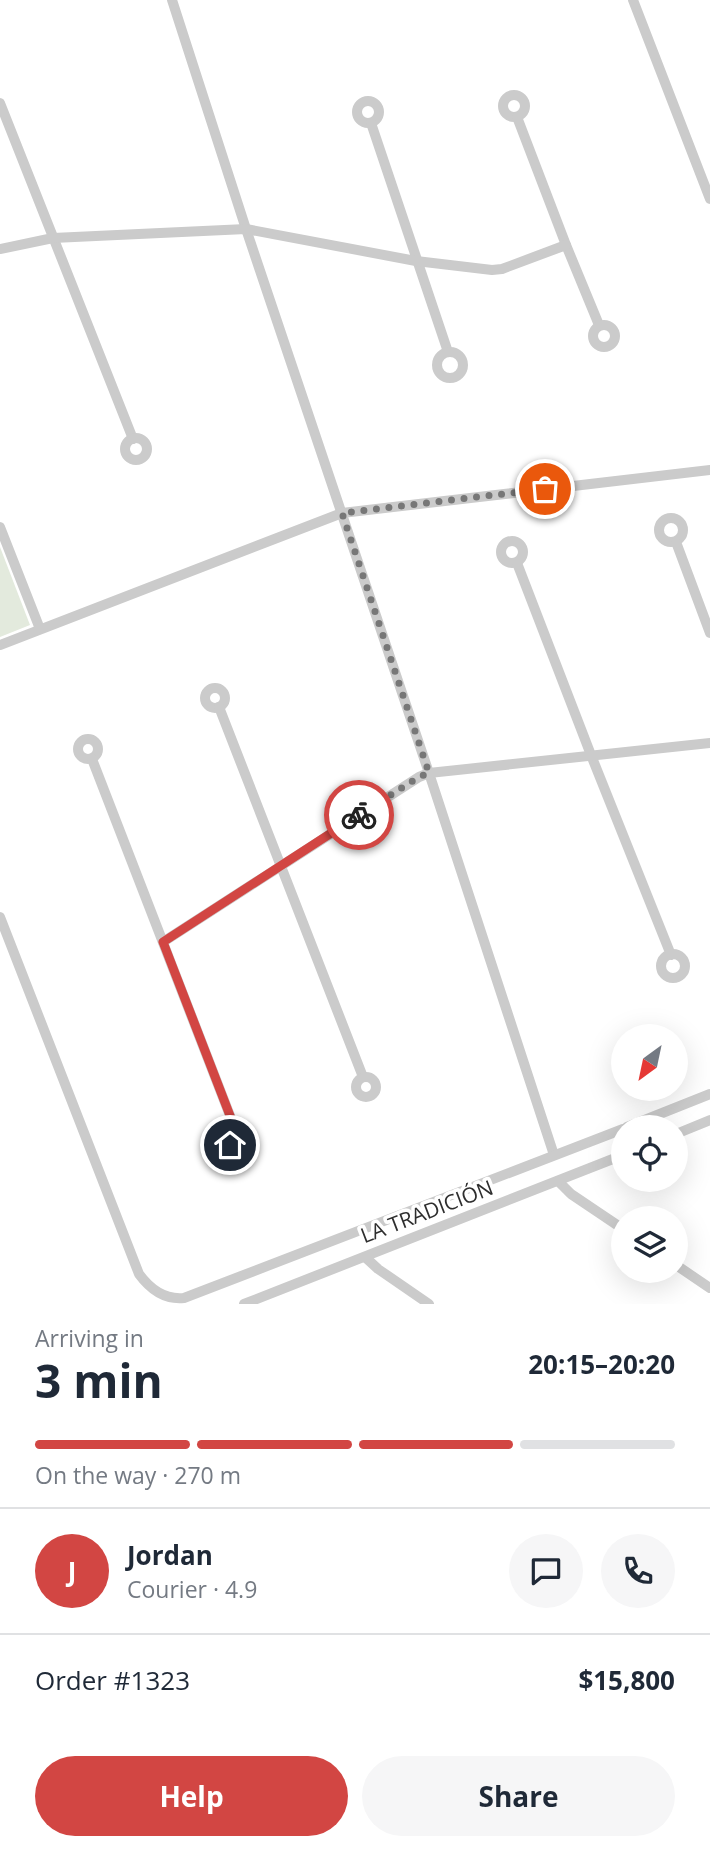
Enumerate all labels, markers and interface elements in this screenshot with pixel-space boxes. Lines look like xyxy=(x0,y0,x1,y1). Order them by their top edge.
pin xyxy=(515,459,575,519)
icon: bag xyxy=(526,470,564,508)
courier xyxy=(324,780,394,850)
icon: bike xyxy=(340,796,378,834)
north arrow xyxy=(611,1024,688,1101)
map controls xyxy=(611,1024,688,1283)
pin xyxy=(200,1115,260,1175)
button: locate xyxy=(611,1115,688,1192)
icon: home xyxy=(211,1126,249,1164)
street label: LA TRADICIÓN xyxy=(356,1173,497,1249)
button: layers xyxy=(611,1206,688,1283)
text: Arriving in xyxy=(35,1322,144,1354)
text: 20:15–20:20 xyxy=(528,1346,675,1382)
text: 3 min xyxy=(35,1349,163,1411)
text: On the way · 270 m xyxy=(35,1459,241,1491)
button: chat xyxy=(509,1534,583,1608)
button: phone xyxy=(601,1534,675,1608)
text: Jordan xyxy=(127,1537,213,1573)
text: J xyxy=(68,1553,76,1589)
text: Courier · 4.9 xyxy=(127,1573,257,1605)
text: Order #1323 xyxy=(35,1662,190,1698)
text: $15,800 xyxy=(578,1662,675,1698)
button: Help xyxy=(35,1756,348,1836)
button: Share xyxy=(362,1756,675,1836)

